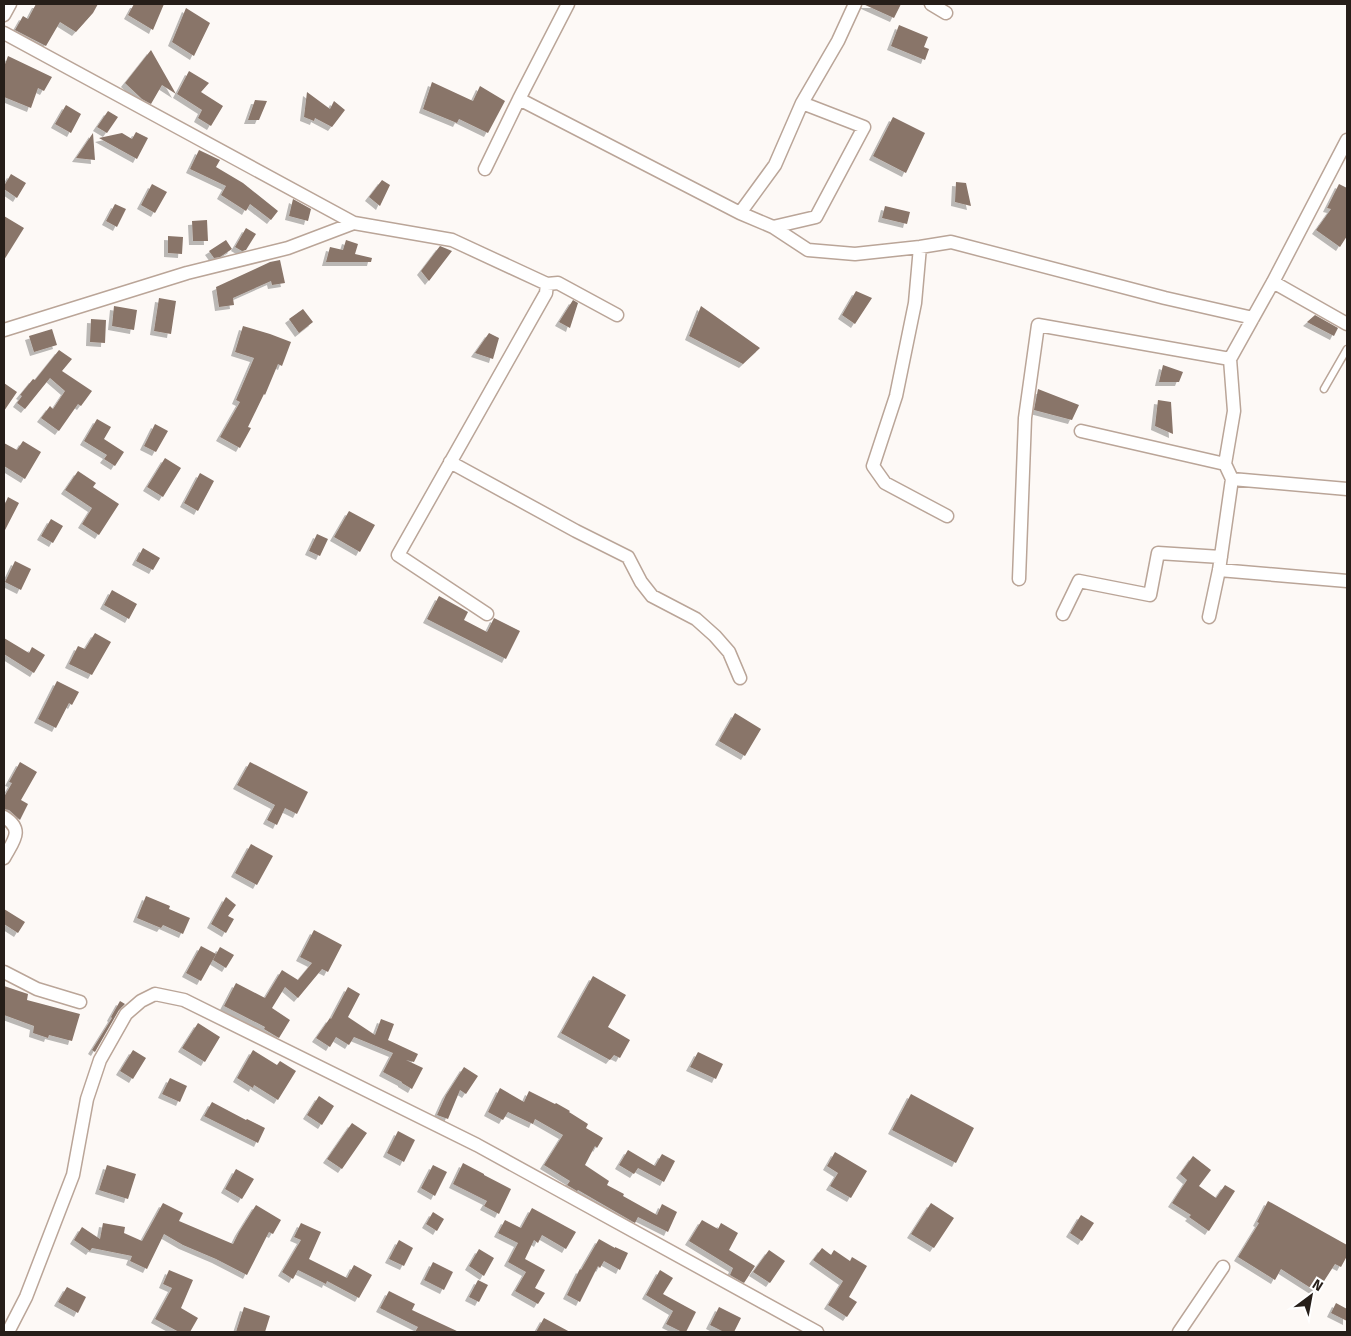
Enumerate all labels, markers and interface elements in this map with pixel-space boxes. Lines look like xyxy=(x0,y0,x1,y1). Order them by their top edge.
north arrow xyxy=(1286,1271,1336,1321)
text: N xyxy=(1309,1276,1326,1295)

